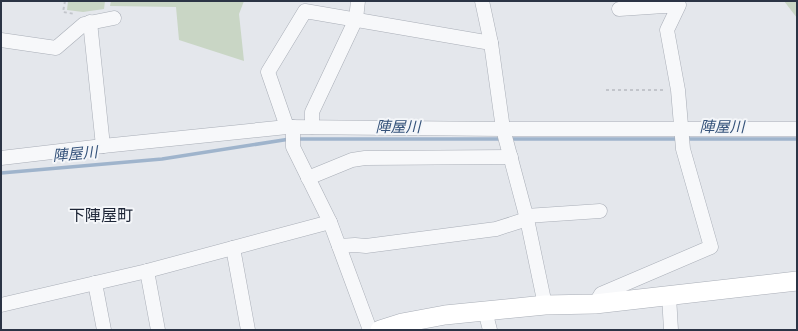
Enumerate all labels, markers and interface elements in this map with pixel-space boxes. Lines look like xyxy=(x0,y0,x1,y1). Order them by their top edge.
water label: 陣屋川 xyxy=(375,118,422,136)
water label: 陣屋川 xyxy=(699,118,746,136)
water label: 陣屋川 xyxy=(52,143,100,165)
district label: 下陣屋町 xyxy=(69,206,133,225)

